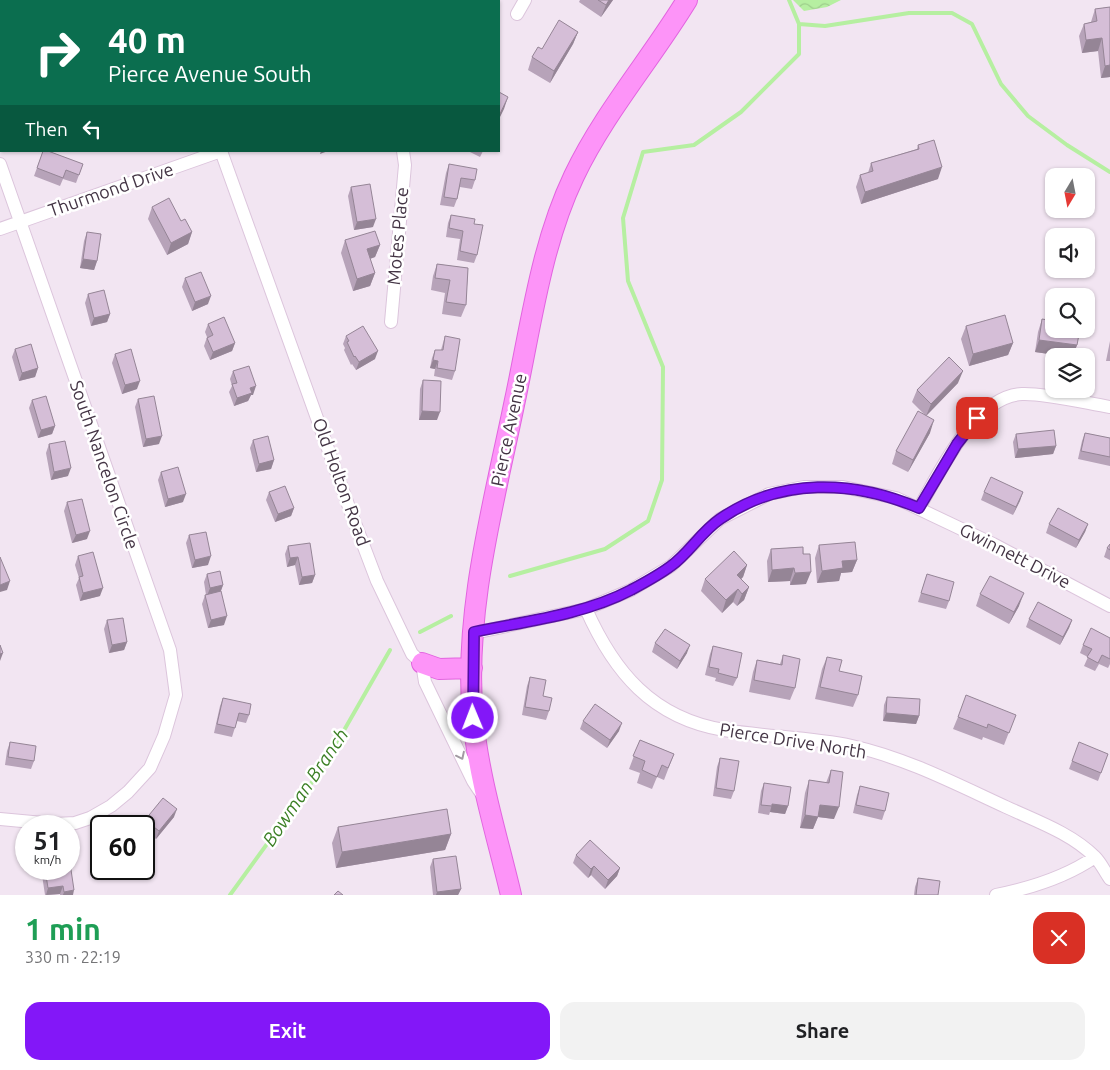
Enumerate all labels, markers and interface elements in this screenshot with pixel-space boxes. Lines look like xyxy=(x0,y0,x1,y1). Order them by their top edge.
icon: right xyxy=(25,20,90,85)
text: 40 m xyxy=(108,20,186,60)
text: Pierce Avenue South xyxy=(108,61,312,86)
icon: left xyxy=(78,115,106,143)
text: Then xyxy=(25,118,68,140)
street label: Thurmond Drive xyxy=(46,158,176,220)
north arrow xyxy=(1045,168,1095,218)
map controls xyxy=(1045,168,1095,398)
street label: Motes Place xyxy=(383,186,411,286)
button: sound xyxy=(1045,228,1095,278)
button: search xyxy=(1045,288,1095,338)
button: layers xyxy=(1045,348,1095,398)
street label: Pierce Avenue xyxy=(486,372,530,488)
street label: South Nancelon Circle xyxy=(67,378,143,552)
pin xyxy=(956,397,998,439)
icon: arrive xyxy=(963,404,991,432)
street label: Old Holton Road xyxy=(310,415,374,548)
street label: Gwinnett Drive xyxy=(957,519,1074,592)
position arrow xyxy=(446,691,498,743)
street label: Pierce Drive North xyxy=(718,719,868,762)
water label: Bowman Branch xyxy=(258,724,352,850)
one-way arrow xyxy=(455,751,465,760)
speed limit sign: 60 xyxy=(90,815,155,880)
text: 51 xyxy=(33,827,62,855)
text: km/h xyxy=(34,853,61,866)
text: 1 min xyxy=(25,912,101,946)
button: close xyxy=(1033,912,1085,964)
text: 330 m · 22:19 xyxy=(25,948,121,966)
button: Exit xyxy=(25,1002,550,1060)
button: Share xyxy=(560,1002,1085,1060)

